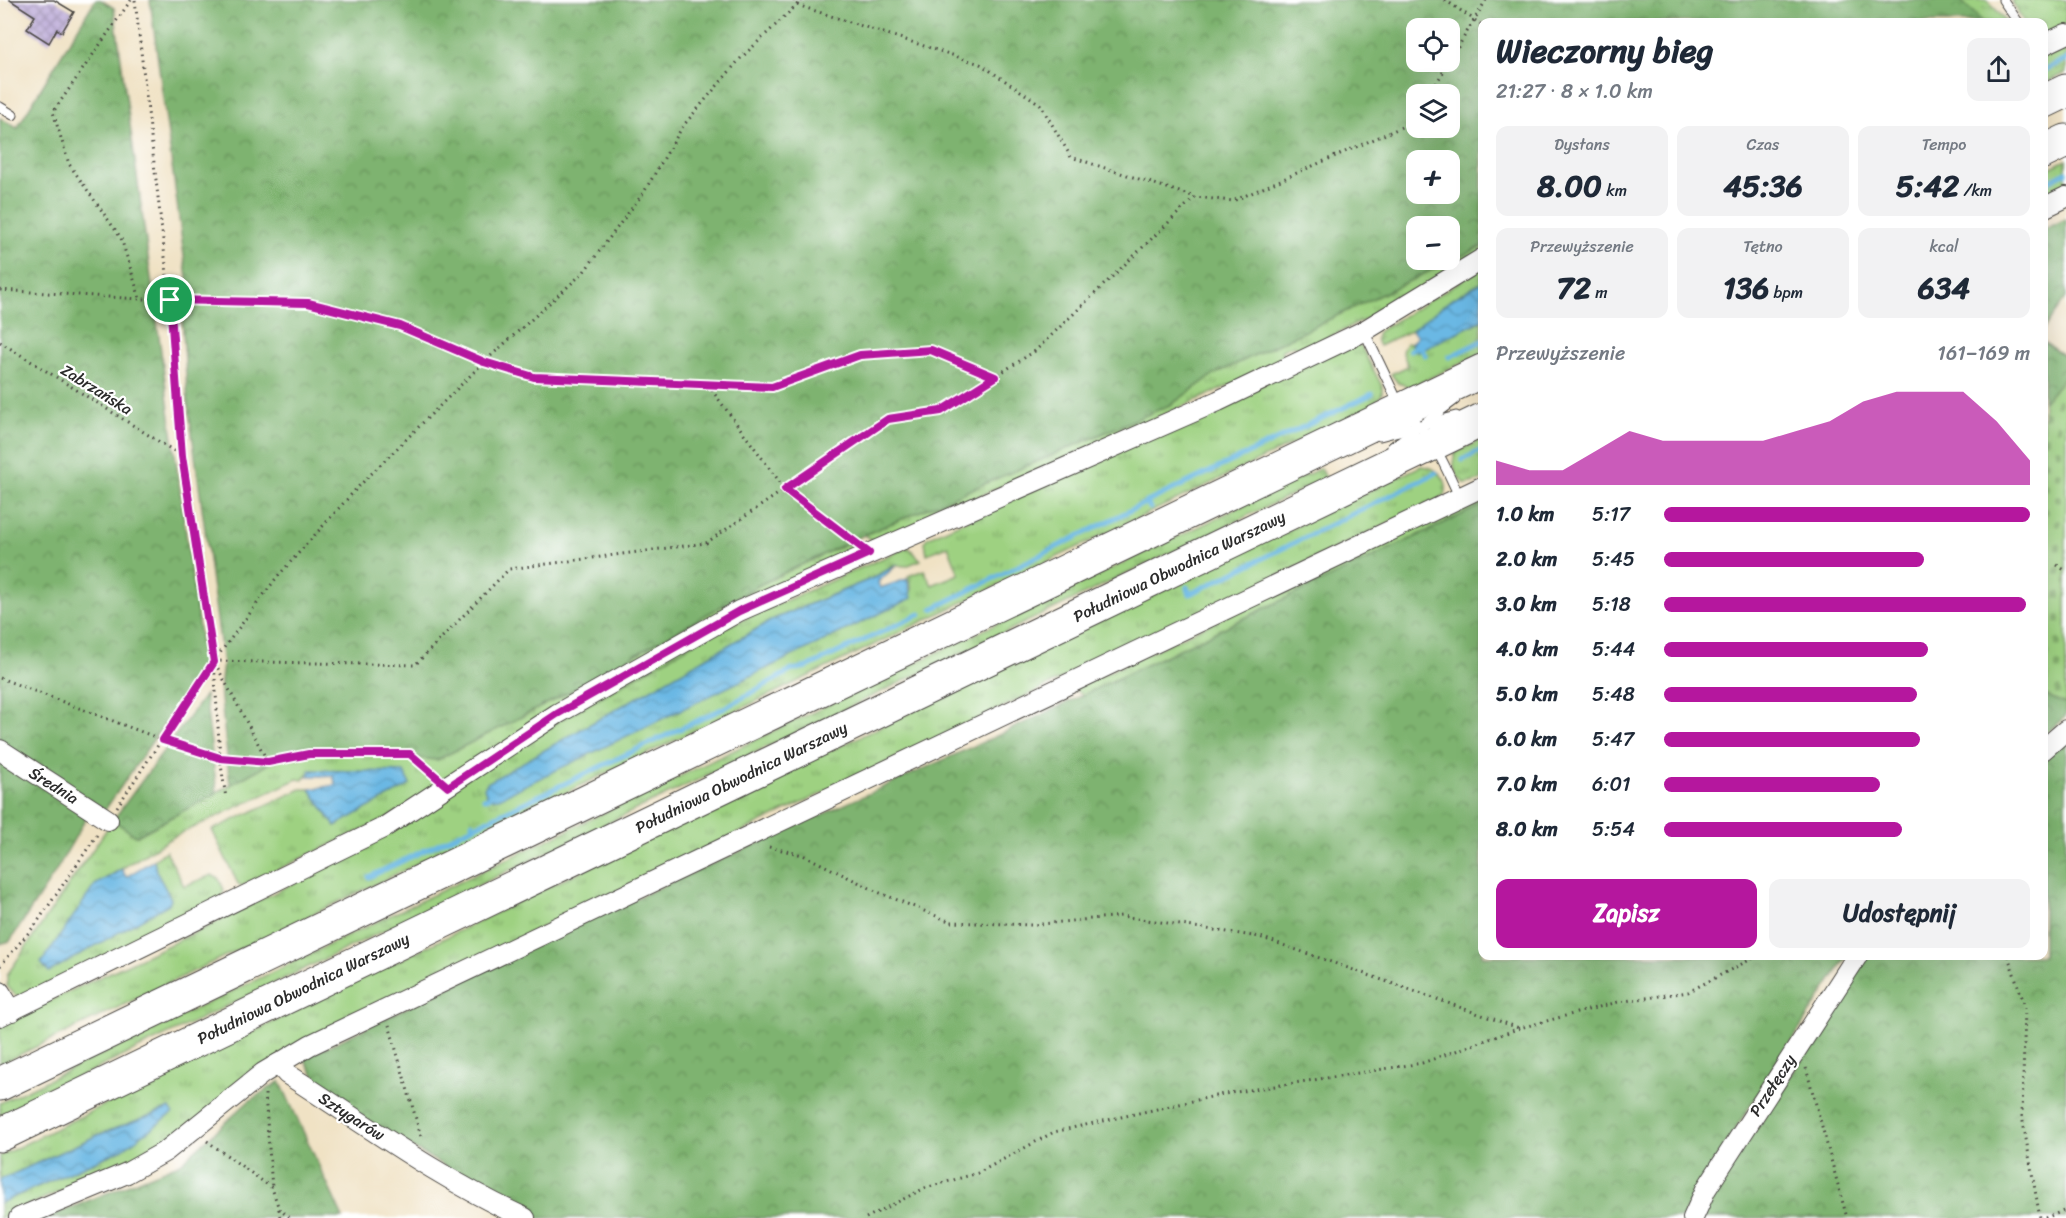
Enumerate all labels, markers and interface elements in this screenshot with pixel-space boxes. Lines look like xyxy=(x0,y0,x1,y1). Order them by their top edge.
map controls xyxy=(1406,18,1460,270)
button: locate xyxy=(1406,18,1460,72)
text: Wieczorny bieg xyxy=(1496,22,1713,80)
button: share xyxy=(1967,38,2030,101)
text: 21:27 · 8 × 1.0 km xyxy=(1496,74,1653,109)
button: layers xyxy=(1406,84,1460,138)
text: Dystans xyxy=(1554,130,1610,159)
text: Czas xyxy=(1747,130,1779,159)
text: Tempo xyxy=(1922,130,1966,159)
button: + xyxy=(1406,150,1460,204)
text: 8.00 xyxy=(1537,159,1602,213)
text: 45:36 xyxy=(1723,159,1803,213)
text: 5:42 xyxy=(1896,159,1959,213)
text: km xyxy=(1602,176,1627,205)
text: /km xyxy=(1959,176,1992,205)
button: − xyxy=(1406,216,1460,270)
text: Przewyższenie xyxy=(1530,232,1634,261)
text: Tętno xyxy=(1743,232,1783,261)
text: kcal xyxy=(1929,232,1959,261)
text: 72 xyxy=(1557,261,1591,315)
text: 136 xyxy=(1723,261,1769,315)
text: 634 xyxy=(1918,261,1970,315)
pin xyxy=(144,274,195,325)
text: m xyxy=(1591,278,1607,307)
text: bpm xyxy=(1769,278,1803,307)
icon: arrive xyxy=(153,283,186,316)
text: Przewyższenie xyxy=(1496,336,1625,371)
text: 161–169 m xyxy=(1937,336,2030,371)
street label: Zabrzańska xyxy=(55,356,138,423)
text: 1.0 km xyxy=(1496,497,1554,532)
text: 5:17 xyxy=(1592,497,1630,532)
street label: Południowa Obwodnica Warszawy xyxy=(1068,502,1291,631)
text: 2.0 km xyxy=(1496,542,1557,577)
text: 5:45 xyxy=(1592,542,1635,577)
text: 3.0 km xyxy=(1496,587,1557,622)
text: 5:18 xyxy=(1592,587,1631,622)
text: 4.0 km xyxy=(1496,632,1558,667)
text: 5:44 xyxy=(1592,632,1635,667)
text: 5.0 km xyxy=(1496,677,1558,712)
text: 5:48 xyxy=(1592,677,1635,712)
street label: Południowa Obwodnica Warszawy xyxy=(630,713,853,842)
text: 6.0 km xyxy=(1496,722,1557,757)
text: 5:47 xyxy=(1592,722,1634,757)
street label: Średnia xyxy=(23,759,84,812)
text: 7.0 km xyxy=(1496,767,1557,802)
text: 6:01 xyxy=(1592,767,1631,802)
text: 8.0 km xyxy=(1496,812,1558,847)
text: 5:54 xyxy=(1592,812,1635,847)
button: Zapisz xyxy=(1496,879,1757,948)
button: Udostępnij xyxy=(1769,879,2030,948)
street label: Południowa Obwodnica Warszawy xyxy=(192,924,415,1053)
street label: Przełęczy xyxy=(1741,1048,1804,1122)
street label: Sztygarów xyxy=(313,1084,391,1149)

